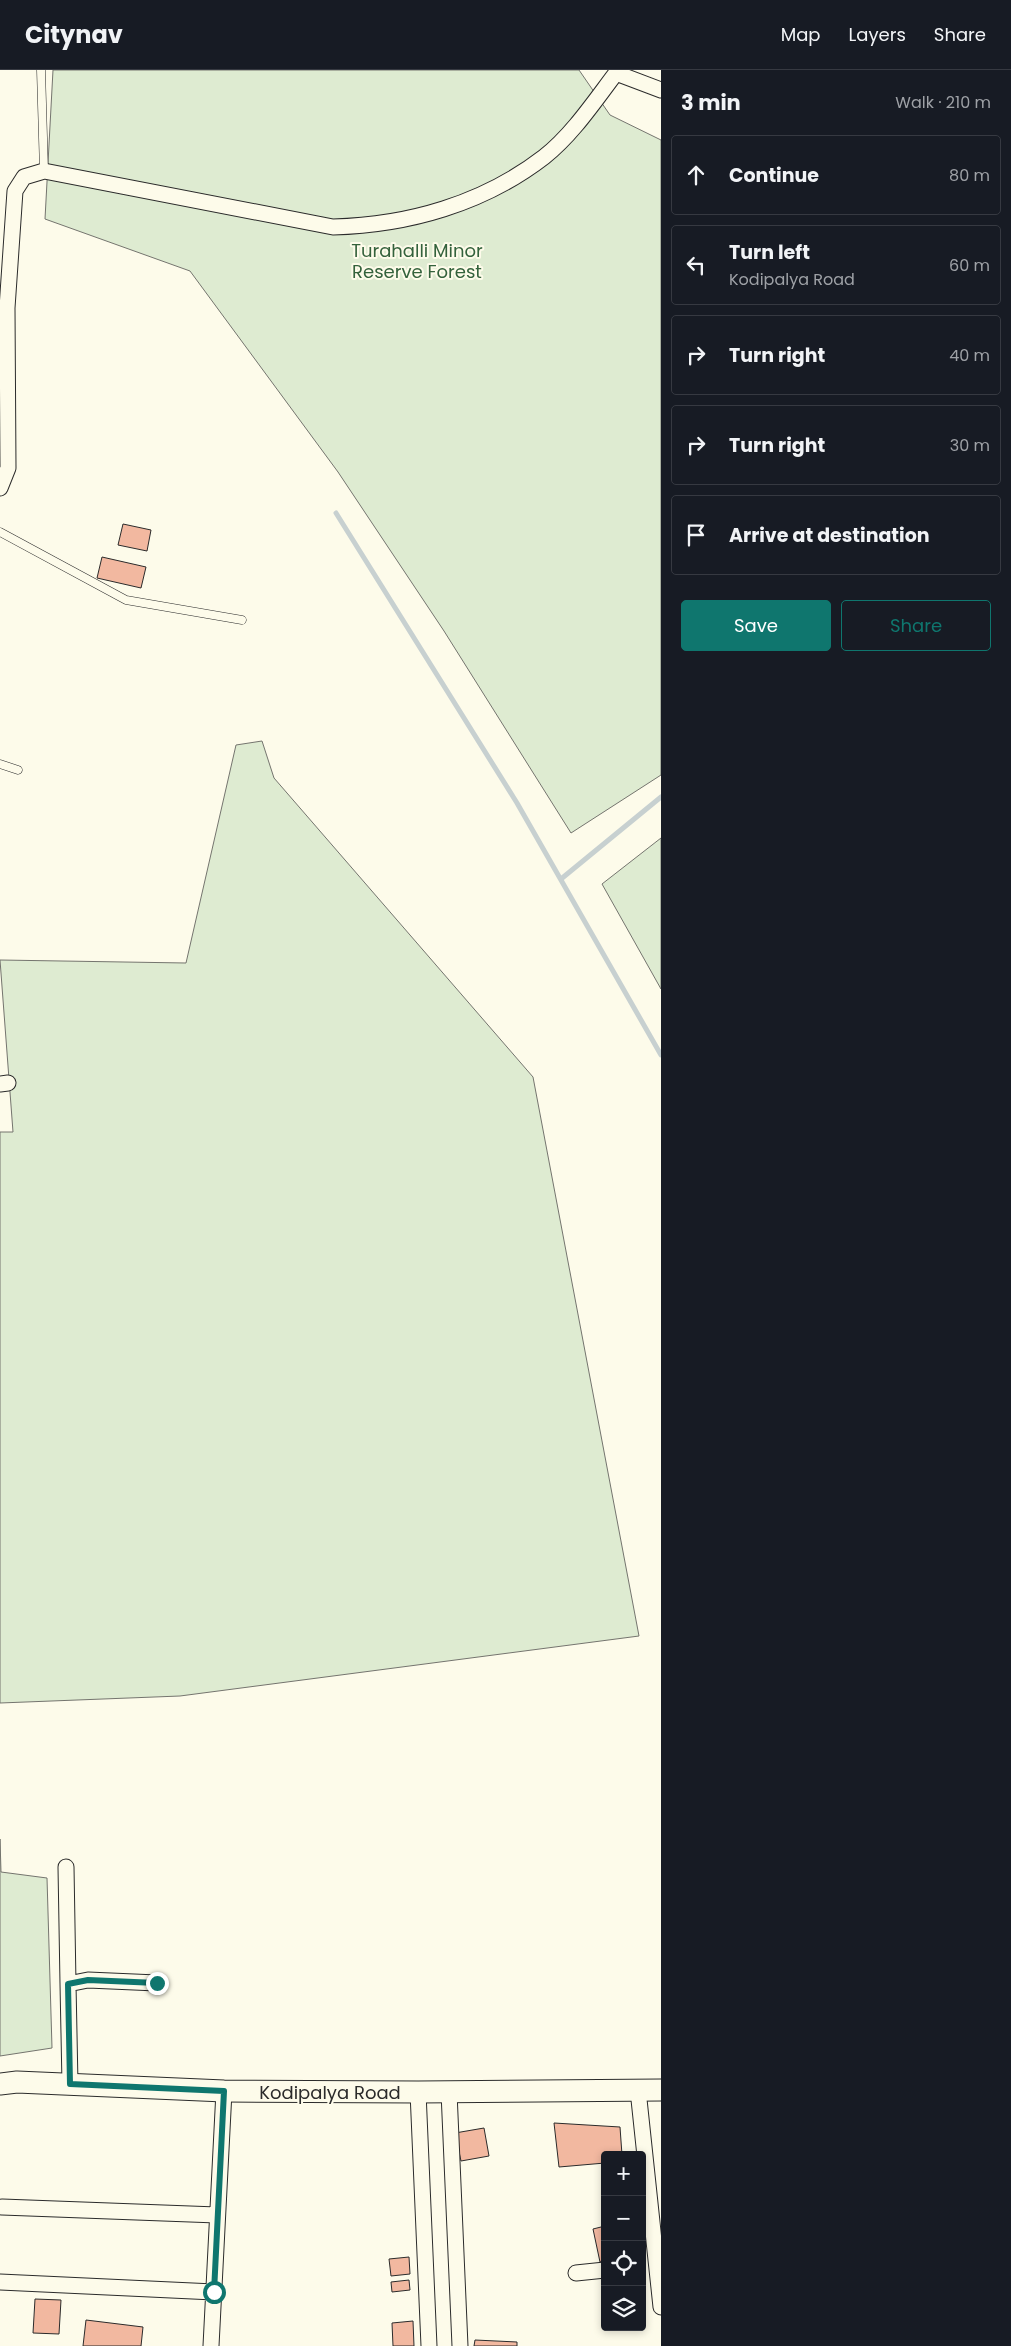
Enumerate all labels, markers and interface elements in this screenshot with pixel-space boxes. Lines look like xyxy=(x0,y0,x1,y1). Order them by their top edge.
text: Citynav xyxy=(25,18,123,51)
text: Map xyxy=(781,22,821,47)
text: Layers xyxy=(849,22,906,47)
text: Share xyxy=(934,22,986,47)
text: 3 min xyxy=(681,88,741,117)
text: Walk · 210 m xyxy=(895,91,991,114)
icon: ahead xyxy=(682,161,710,189)
text: Continue xyxy=(729,162,819,189)
text: 80 m xyxy=(949,164,990,187)
park label: Turahalli Minor Reserve Forest xyxy=(351,238,483,284)
text: Turn left xyxy=(729,239,810,266)
icon: left xyxy=(682,251,710,279)
text: 60 m xyxy=(949,254,990,277)
text: Kodipalya Road xyxy=(729,268,855,291)
icon: right xyxy=(682,341,710,369)
text: Turn right xyxy=(729,342,825,369)
text: 40 m xyxy=(949,344,990,367)
icon: right xyxy=(682,431,710,459)
text: Turn right xyxy=(729,432,825,459)
text: 30 m xyxy=(950,434,990,457)
icon: arrive xyxy=(682,521,710,549)
text: Arrive at destination xyxy=(729,522,930,549)
button: Save xyxy=(681,600,831,651)
button: Share xyxy=(841,600,991,651)
route end xyxy=(146,1972,169,1995)
street label: Kodipalya Road xyxy=(259,2080,401,2105)
map controls xyxy=(601,2151,646,2331)
button: + xyxy=(601,2151,646,2196)
button: − xyxy=(601,2196,646,2241)
button: locate xyxy=(601,2241,646,2286)
route start xyxy=(203,2281,226,2304)
button: layers xyxy=(601,2286,646,2331)

